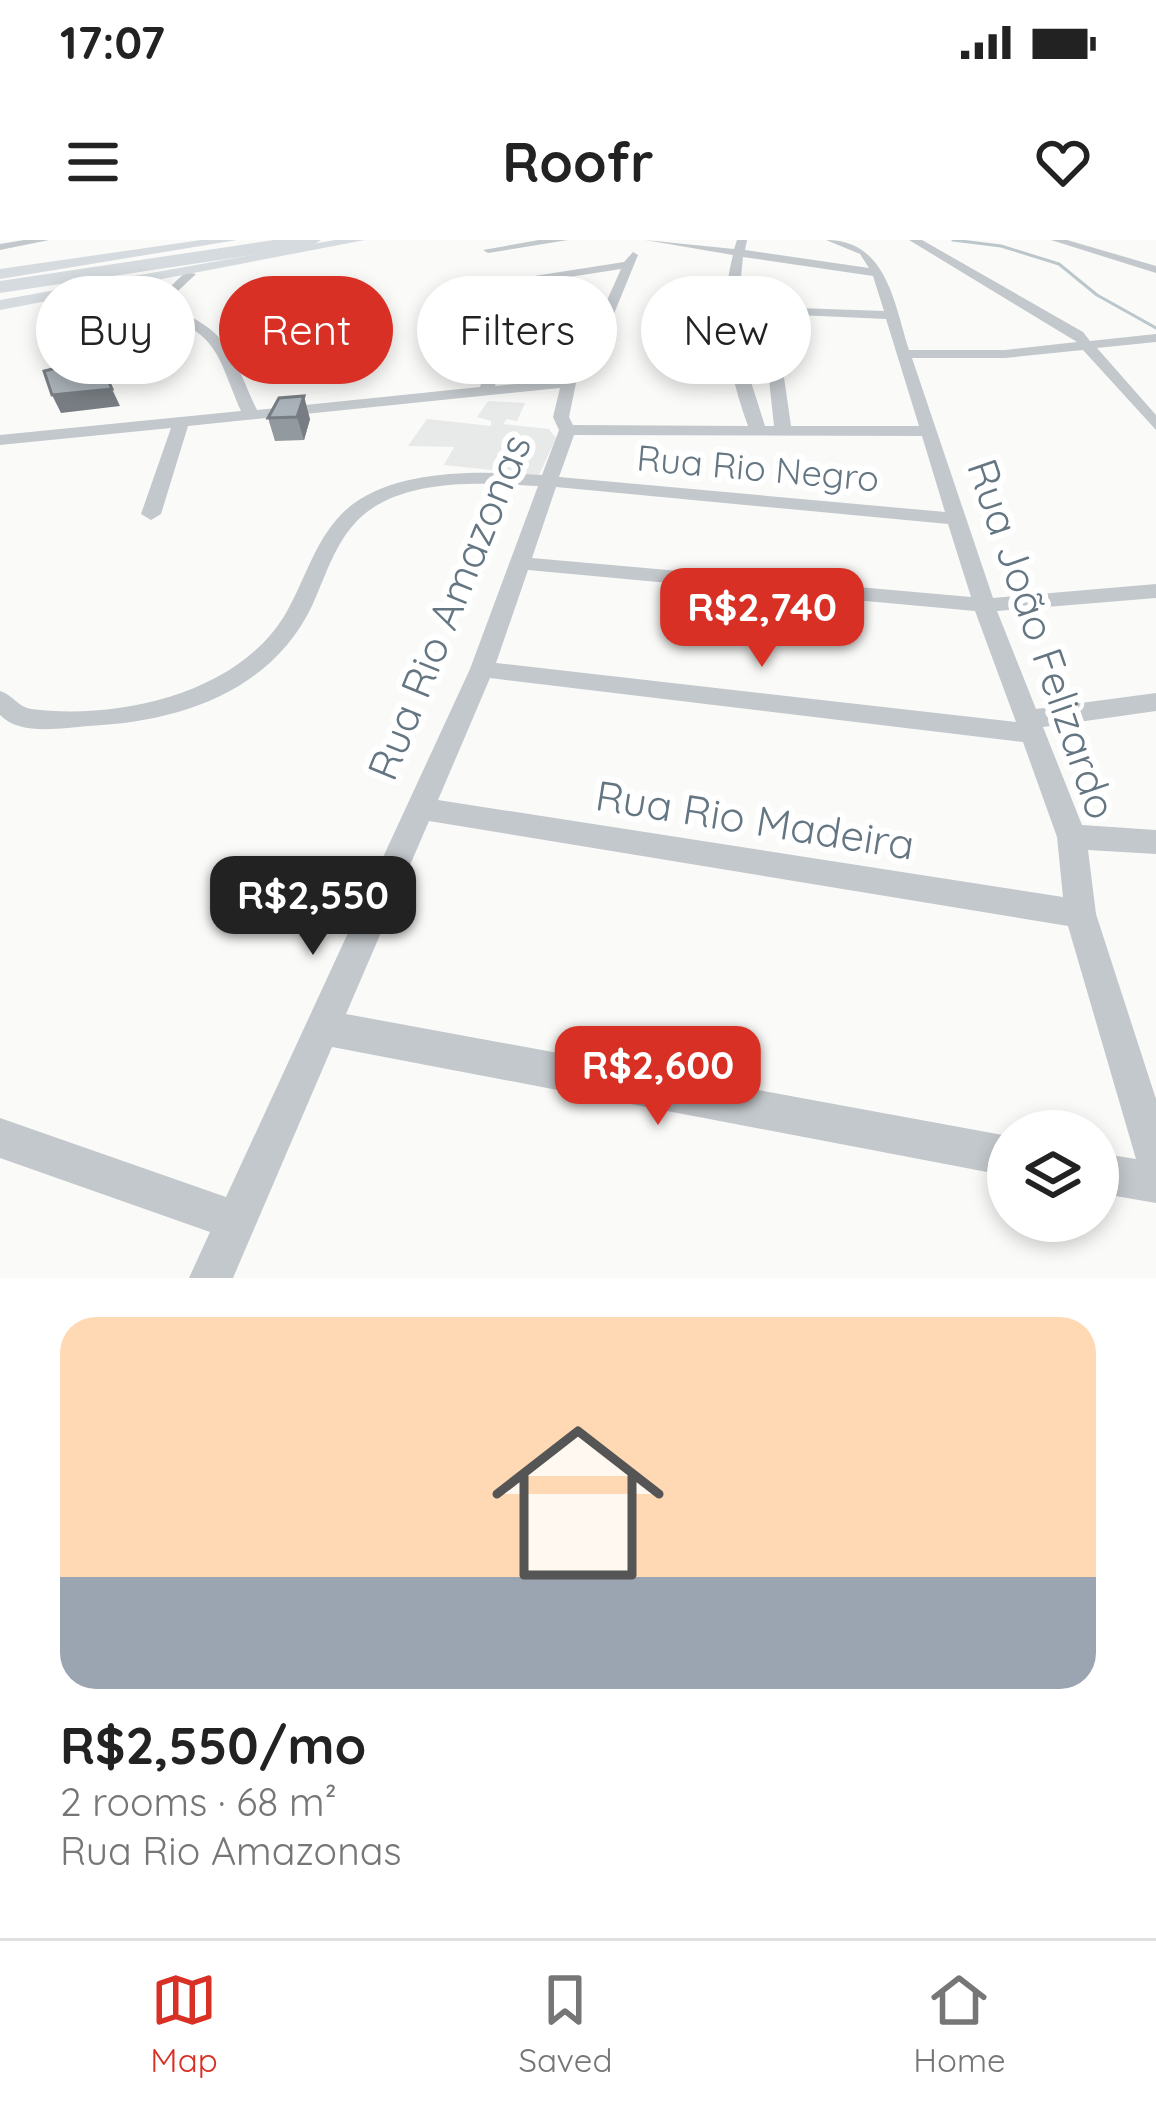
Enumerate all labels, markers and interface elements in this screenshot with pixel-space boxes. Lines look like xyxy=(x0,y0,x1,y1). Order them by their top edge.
text: 17:07 xyxy=(60,14,165,70)
text: Roofr xyxy=(502,128,654,196)
icon: menu xyxy=(60,129,126,195)
icon: heart xyxy=(1030,129,1096,195)
chip: Buy xyxy=(36,276,195,384)
chip: Rent xyxy=(219,276,393,384)
chip: Filters xyxy=(417,276,617,384)
chip: New xyxy=(641,276,811,384)
street label: Rua Rio Amazonas xyxy=(355,426,542,787)
street label: Rua Rio Negro xyxy=(635,435,881,501)
street label: Rua João Felizardo xyxy=(956,452,1129,826)
pin: R$2,740 xyxy=(651,568,873,670)
text: R$2,740 xyxy=(687,582,837,631)
street label: Rua Rio Madeira xyxy=(592,768,918,871)
pin: R$2,550 xyxy=(202,856,424,958)
text: R$2,550 xyxy=(237,870,389,919)
pin: R$2,600 xyxy=(547,1026,769,1128)
text: R$2,600 xyxy=(582,1040,734,1089)
map controls xyxy=(987,1110,1119,1242)
button: layers xyxy=(987,1110,1119,1242)
icon: home xyxy=(470,1395,686,1611)
text: R$2,550/mo xyxy=(60,1713,366,1777)
text: 2 rooms · 68 m² xyxy=(60,1777,337,1826)
text: Rua Rio Amazonas xyxy=(60,1826,402,1875)
tab: Map xyxy=(150,1967,218,2080)
tab: Saved xyxy=(518,1967,612,2080)
tab: Home xyxy=(913,1967,1006,2080)

